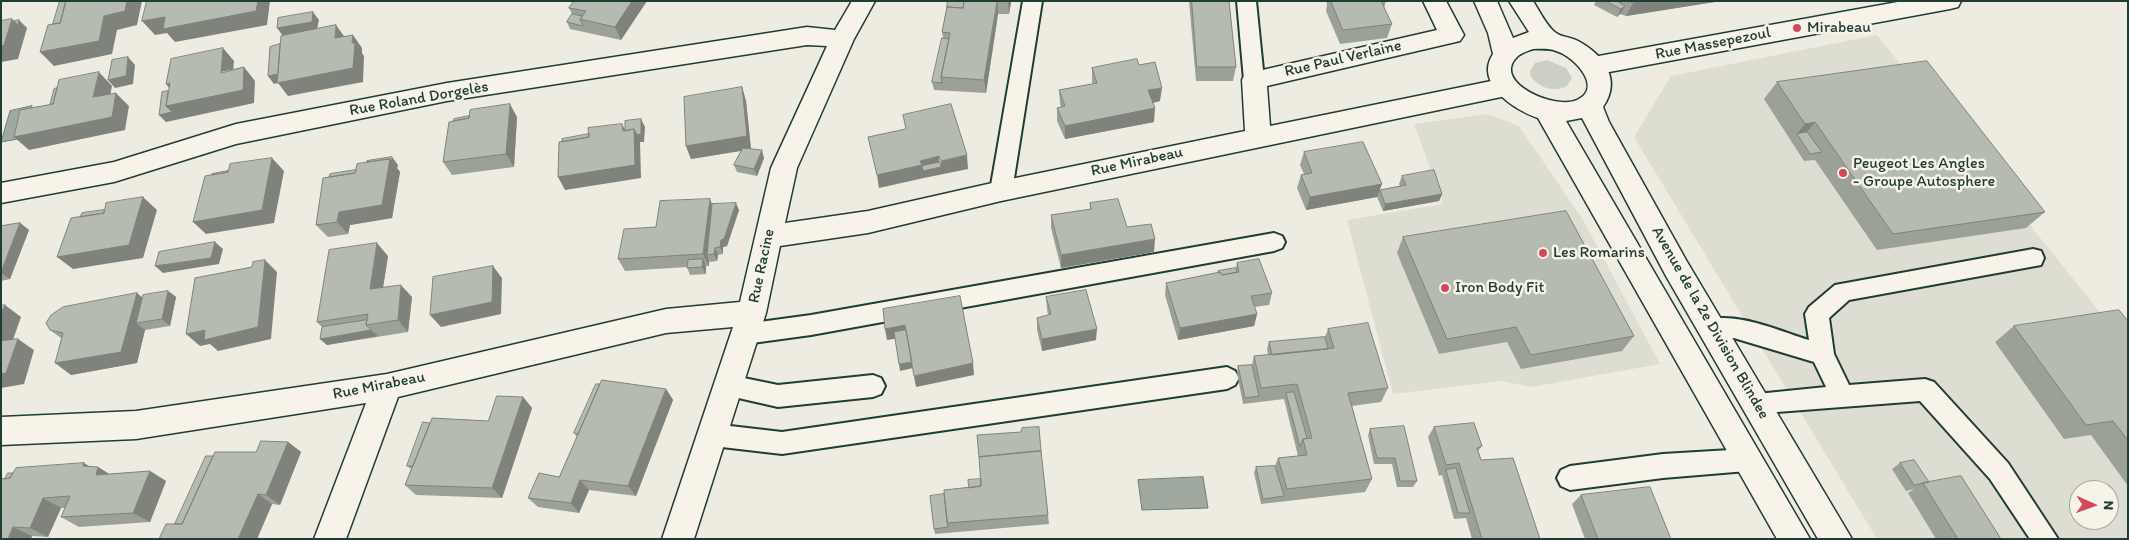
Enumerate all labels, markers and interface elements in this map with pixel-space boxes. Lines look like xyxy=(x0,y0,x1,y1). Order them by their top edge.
place label: Mirabeau xyxy=(1807,18,1871,38)
marker: Mirabeau xyxy=(1791,22,1803,34)
street label: Rue Massepezoul xyxy=(1654,23,1772,65)
street label: Rue Paul Verlaine xyxy=(1283,36,1403,82)
street label: Rue Roland Dorgelès xyxy=(348,77,490,121)
street label: Rue Mirabeau xyxy=(1089,143,1185,181)
place label: Peugeot Les Angles - Groupe Autosphere xyxy=(1853,154,1995,192)
marker: Peugeot Les Angles - Groupe Autosphere xyxy=(1837,167,1849,179)
street label: Avenue de la 2e Division Blindee xyxy=(1647,223,1773,423)
street label: Rue Racine xyxy=(745,227,779,305)
place label: Les Romarins xyxy=(1553,243,1645,263)
marker: Les Romarins xyxy=(1537,247,1549,259)
place label: Iron Body Fit xyxy=(1455,278,1544,298)
marker: Iron Body Fit xyxy=(1439,282,1451,294)
street label: Rue Mirabeau xyxy=(331,368,427,404)
north arrow xyxy=(2069,480,2119,530)
text: N xyxy=(2100,500,2117,511)

